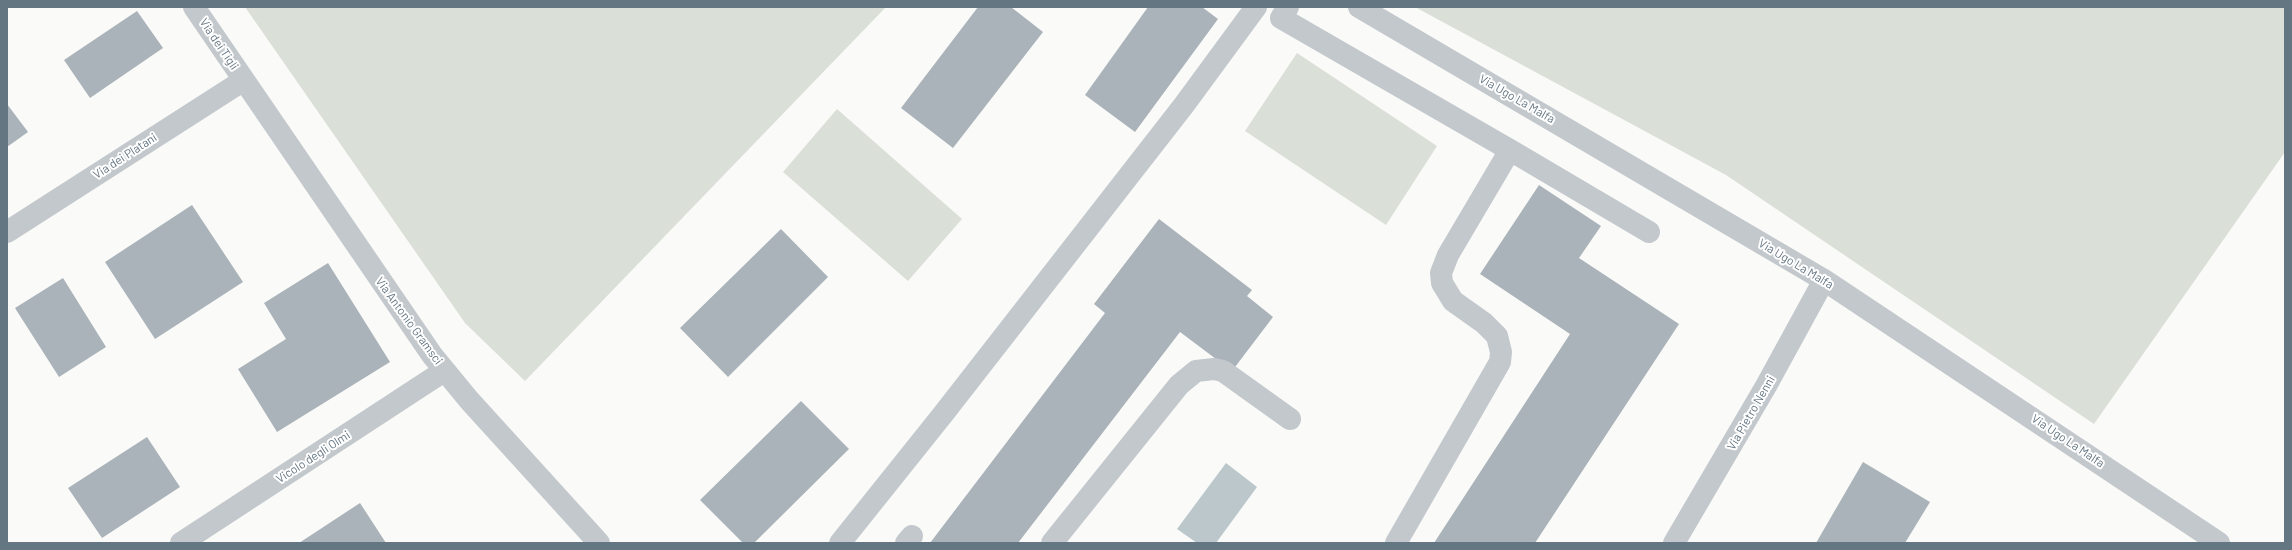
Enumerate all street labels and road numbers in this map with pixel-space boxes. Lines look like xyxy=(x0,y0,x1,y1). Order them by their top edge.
street label: Via dei Tigli xyxy=(197,16,241,72)
street label: Via Ugo La Malfa xyxy=(1477,72,1557,126)
street label: Via dei Platani xyxy=(90,130,160,182)
street label: Via Ugo La Malfa xyxy=(1756,236,1836,292)
street label: Via Antonio Gramsci xyxy=(372,275,446,367)
street label: Via Pietro Nenni xyxy=(1724,373,1778,453)
street label: Via Ugo La Malfa xyxy=(2029,411,2107,471)
street label: Vicolo degli Olmi xyxy=(273,428,353,486)

